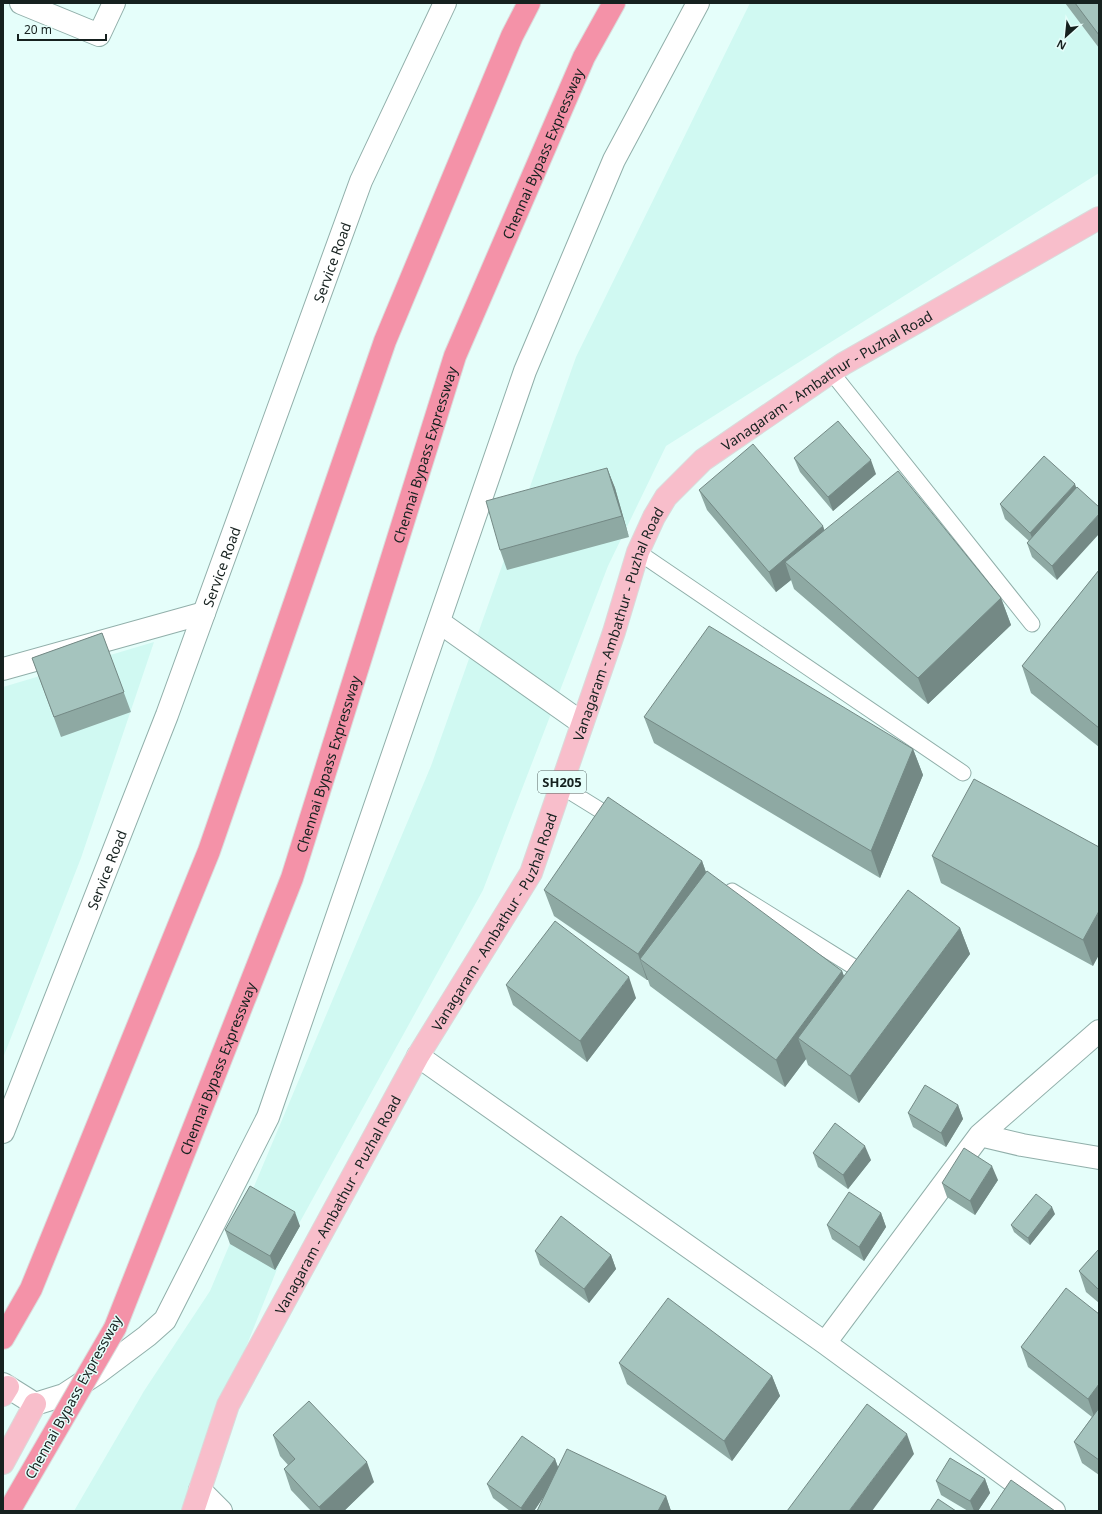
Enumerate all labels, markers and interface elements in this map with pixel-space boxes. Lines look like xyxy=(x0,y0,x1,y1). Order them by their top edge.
scale bar xyxy=(18,16,106,42)
north arrow xyxy=(1046,16,1086,56)
text: 20 m xyxy=(24,21,52,38)
text: N xyxy=(1054,37,1069,54)
street label: Chennai Bypass Expressway xyxy=(497,64,588,242)
street label: Service Road xyxy=(308,219,355,305)
street label: Vanagaram - Ambathur - Puzhal Road xyxy=(717,306,936,454)
street label: Chennai Bypass Expressway xyxy=(388,363,461,546)
street label: Vanagaram - Ambathur - Puzhal Road xyxy=(568,503,668,743)
street label: Service Road xyxy=(198,524,244,609)
street label: Chennai Bypass Expressway xyxy=(291,672,364,855)
road number: SH205 xyxy=(538,771,586,793)
street label: Vanagaram - Ambathur - Puzhal Road xyxy=(426,810,561,1034)
street label: Service Road xyxy=(82,827,130,912)
street label: Chennai Bypass Expressway xyxy=(175,978,260,1158)
street label: Vanagaram - Ambathur - Puzhal Road xyxy=(270,1091,405,1317)
street label: Chennai Bypass Expressway xyxy=(20,1311,126,1482)

